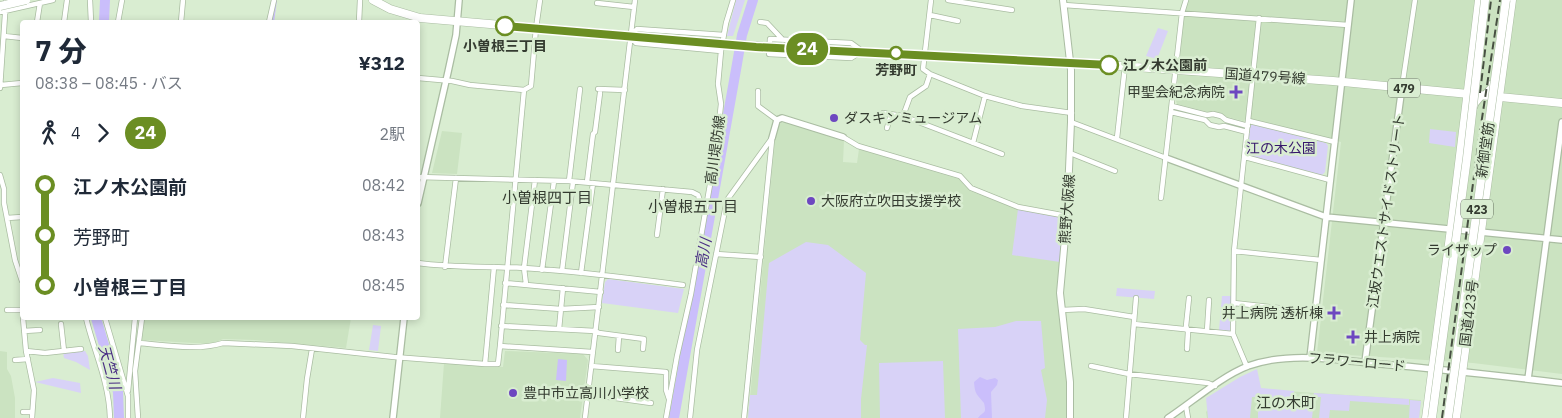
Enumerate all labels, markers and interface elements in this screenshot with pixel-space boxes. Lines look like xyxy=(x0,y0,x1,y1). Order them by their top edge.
marker: 小曽根三丁目 xyxy=(495,16,515,36)
text: 7 分 xyxy=(35,32,86,69)
line badge: 24 xyxy=(784,33,830,65)
place label: 小曽根三丁目 xyxy=(463,37,547,55)
text: 24 xyxy=(796,37,818,60)
marker: 芳野町 xyxy=(889,46,903,60)
text: ¥312 xyxy=(358,51,405,75)
marker: 江ノ木公園前 xyxy=(1099,55,1119,75)
place label: 江ノ木公園前 xyxy=(1123,56,1207,74)
place label: 芳野町 xyxy=(875,61,917,79)
street label: 国道479号線 xyxy=(1224,64,1306,88)
text: 08:38 – 08:45 · バス xyxy=(35,73,183,93)
road number: 479 xyxy=(1388,78,1420,98)
place label: 甲聖会紀念病院 xyxy=(1127,83,1225,101)
marker: 甲聖会紀念病院 xyxy=(1229,85,1243,99)
place label: ダスキンミュージアム xyxy=(844,109,982,127)
marker: ダスキンミュージアム xyxy=(828,112,840,124)
street label: 江坂ウエストサイドストリート xyxy=(1363,113,1409,309)
street label: 高川堤防線 xyxy=(701,114,729,186)
icon: walk xyxy=(35,119,63,147)
icon: forward xyxy=(89,119,117,147)
text: 24 xyxy=(135,121,156,144)
street label: 新御堂筋 xyxy=(1472,121,1498,179)
text: 4 xyxy=(71,123,81,143)
text: 2駅 xyxy=(379,124,405,144)
park label: 江の木公園 xyxy=(1246,139,1316,157)
street label: 熊野大阪線 xyxy=(1056,173,1078,245)
text: 江ノ木公園前 xyxy=(73,175,187,199)
text: 08:42 xyxy=(362,175,405,195)
district label: 小曽根四丁目 xyxy=(502,188,592,207)
place label: 大阪府立吹田支援学校 xyxy=(821,192,961,210)
marker: 大阪府立吹田支援学校 xyxy=(805,195,817,207)
district label: 小曽根五丁目 xyxy=(648,197,738,216)
road number: 423 xyxy=(1461,200,1493,218)
text: 芳野町 xyxy=(73,225,130,249)
text: 08:43 xyxy=(362,225,405,245)
water label: 高川 xyxy=(691,235,715,269)
place label: ライザップ xyxy=(1427,241,1497,259)
marker: ライザップ xyxy=(1501,244,1513,256)
text: 小曽根三丁目 xyxy=(73,275,187,299)
text: 08:45 xyxy=(362,275,405,295)
street label: 国道423号 xyxy=(1456,279,1482,347)
place label: 井上病院 透析棟 xyxy=(1222,304,1323,322)
marker: 井上病院 透析棟 xyxy=(1327,306,1341,320)
place label: 井上病院 xyxy=(1364,328,1420,346)
marker: 井上病院 xyxy=(1346,330,1360,344)
water label: 天竺川 xyxy=(95,343,126,393)
street label: フラワーロード xyxy=(1307,349,1407,375)
place label: 豊中市立高川小学校 xyxy=(523,384,649,402)
marker: 豊中市立高川小学校 xyxy=(507,387,519,399)
district label: 江の木町 xyxy=(1256,393,1316,412)

